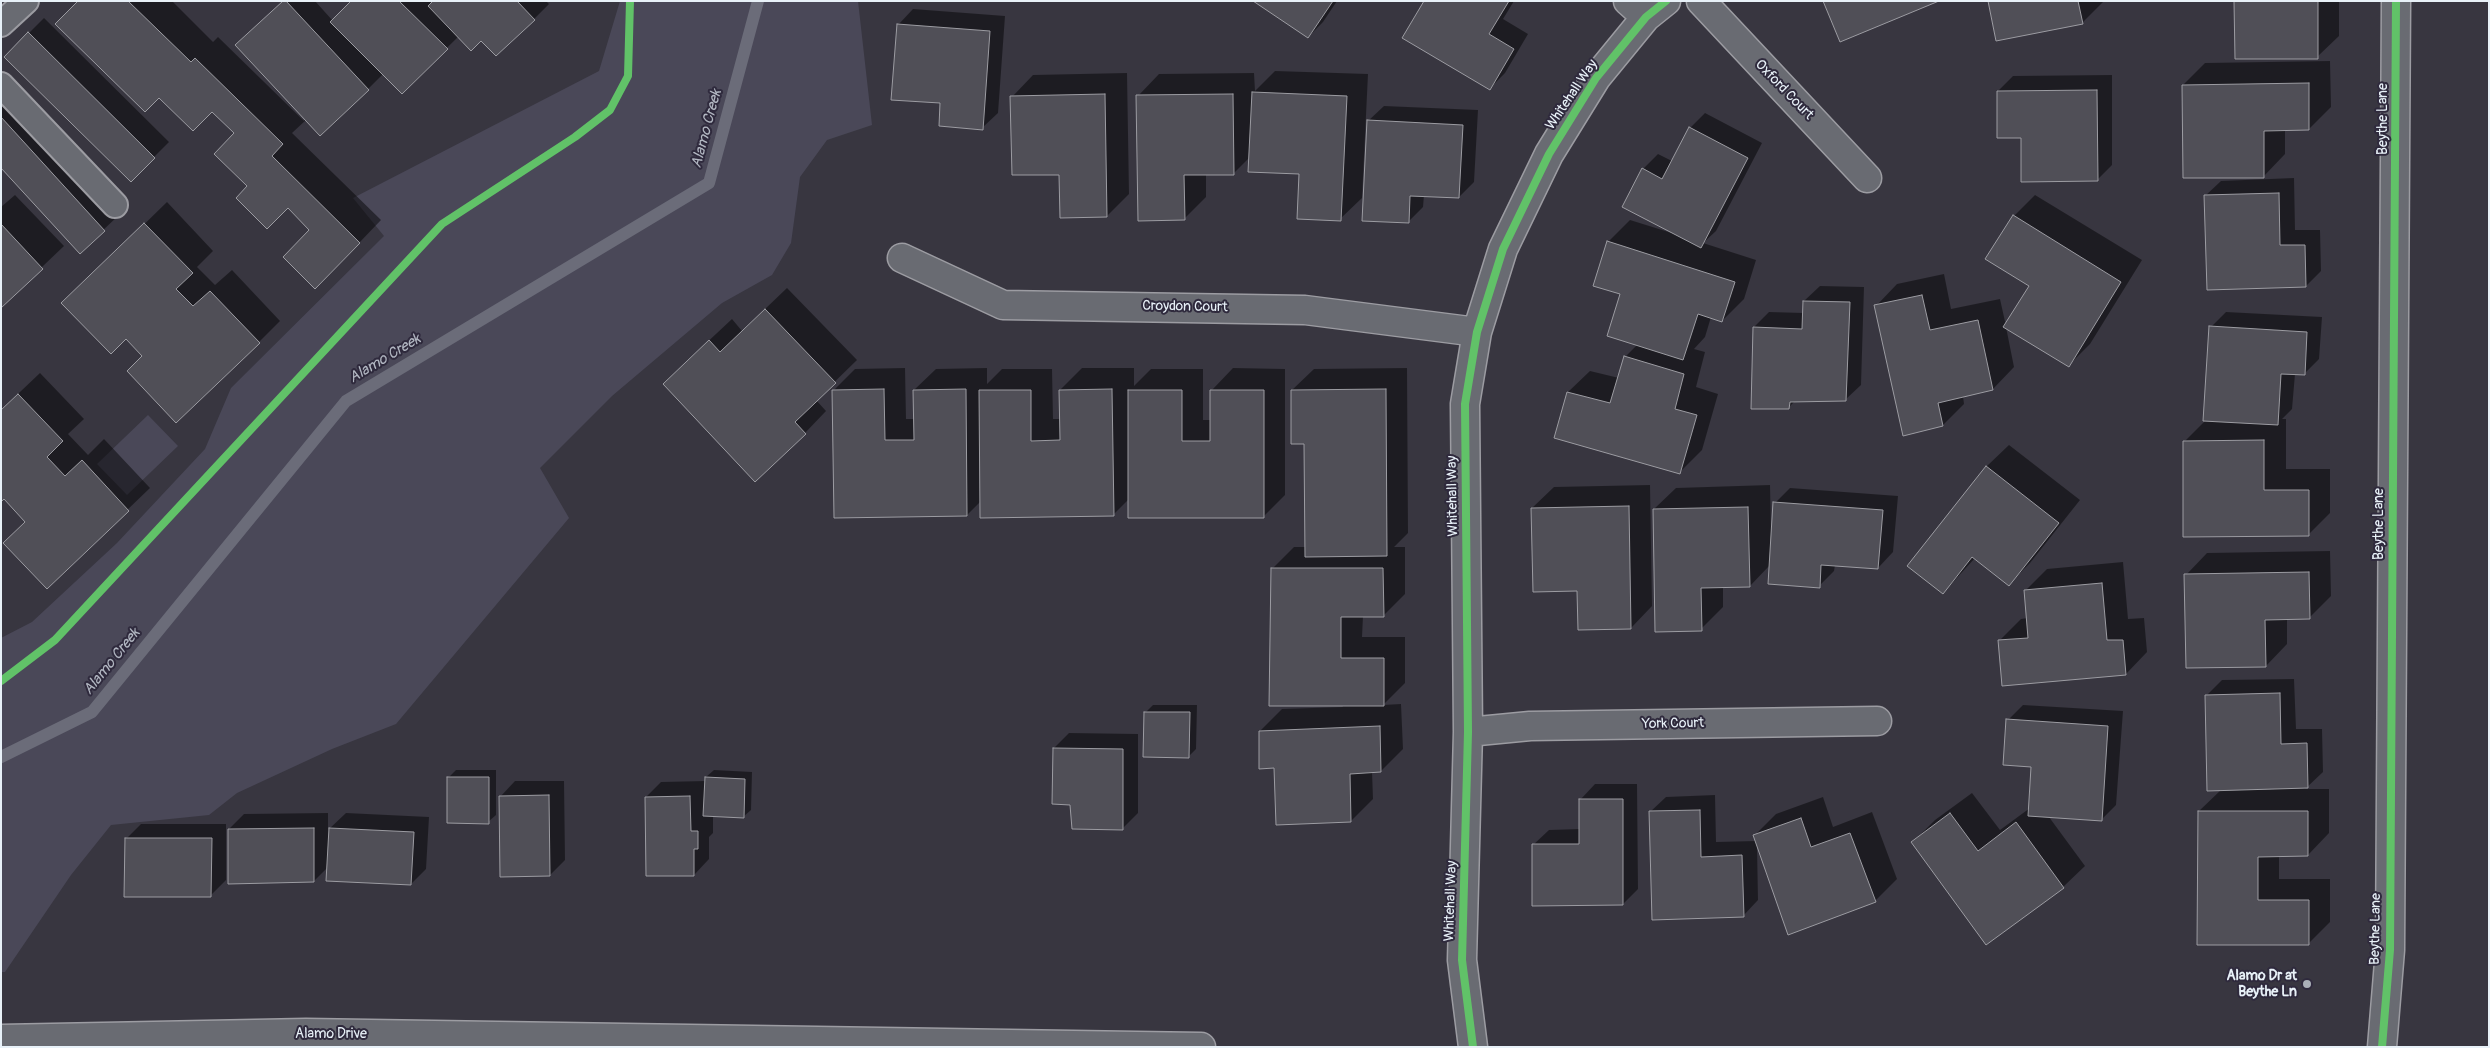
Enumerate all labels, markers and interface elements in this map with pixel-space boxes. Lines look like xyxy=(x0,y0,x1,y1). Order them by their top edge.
street label: Whitehall Way xyxy=(1542,57,1602,133)
street label: Oxford Court xyxy=(1751,57,1817,123)
street label: Beythe Lane xyxy=(2375,83,2391,155)
water label: Alamo Creek xyxy=(688,88,726,170)
street label: Croydon Court xyxy=(1142,298,1228,316)
water label: Alamo Creek xyxy=(346,331,424,387)
street label: Whitehall Way xyxy=(1444,455,1462,537)
street label: Beythe Lane xyxy=(2371,488,2387,560)
water label: Alamo Creek xyxy=(80,625,144,699)
street label: York Court xyxy=(1642,715,1704,733)
street label: Whitehall Way xyxy=(1441,860,1461,942)
street label: Beythe Lane xyxy=(2367,893,2385,965)
place label: Alamo Dr at Beythe Ln xyxy=(2227,968,2297,1000)
marker: Alamo Dr at Beythe Ln xyxy=(2301,978,2313,990)
street label: Alamo Drive xyxy=(295,1026,367,1042)

